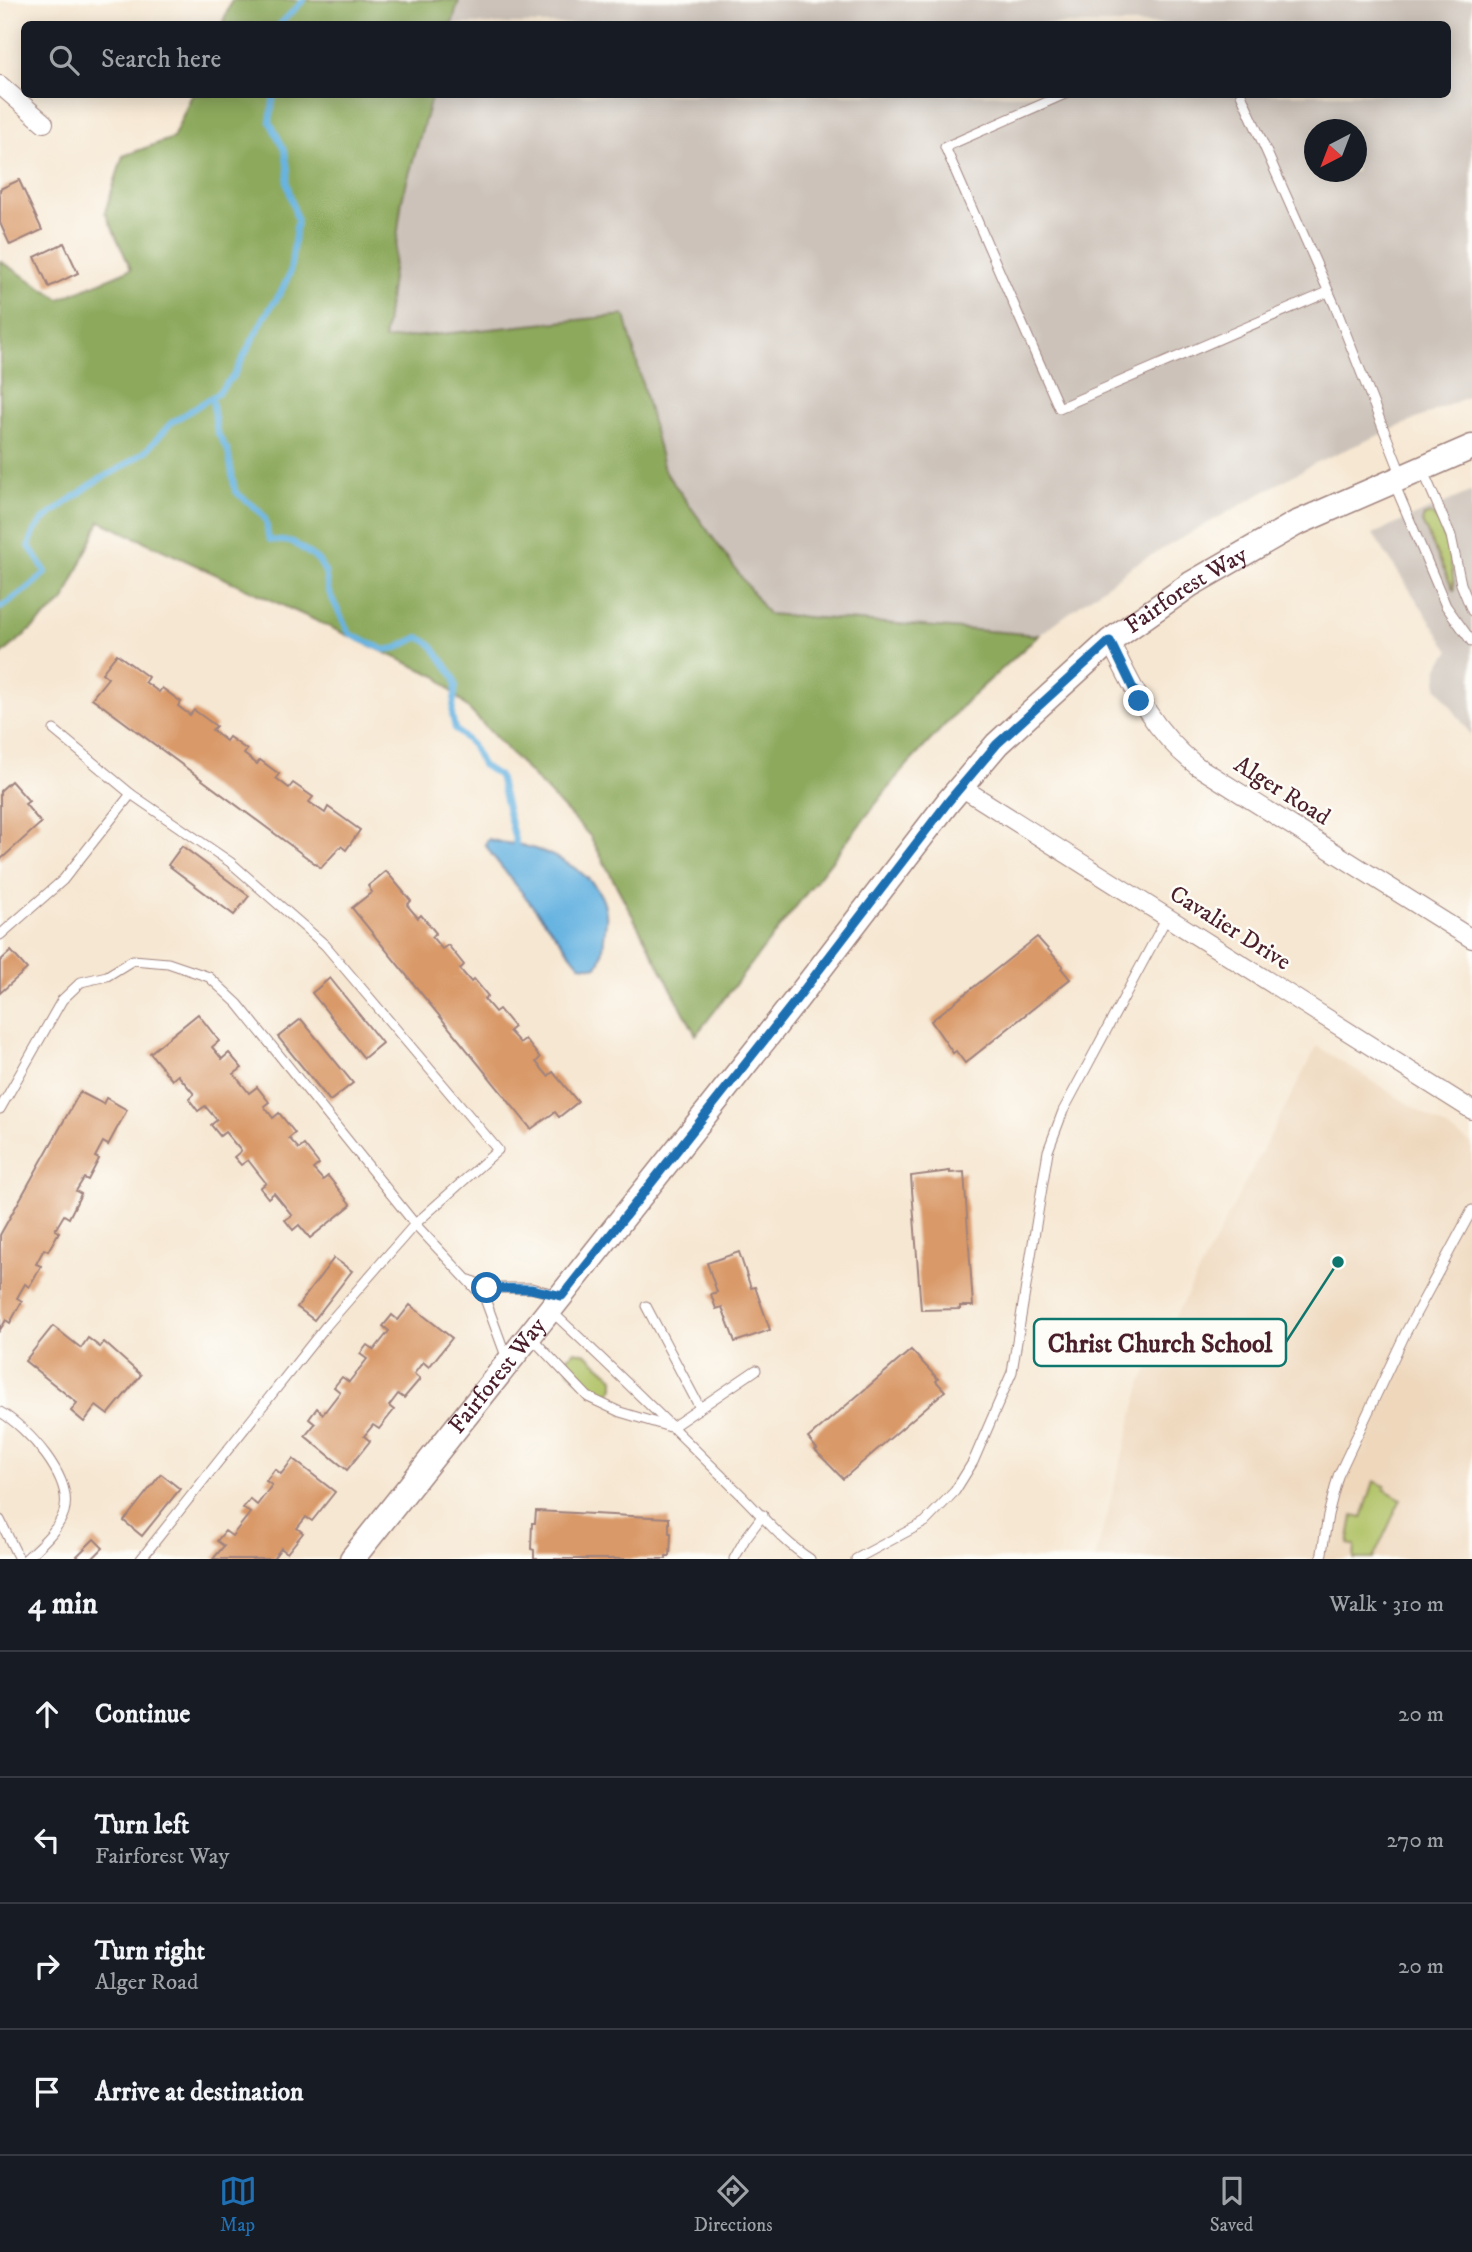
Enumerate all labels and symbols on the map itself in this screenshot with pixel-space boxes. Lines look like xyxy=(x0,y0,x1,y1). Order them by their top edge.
north arrow xyxy=(1304,119,1367,182)
street label: Fairforest Way xyxy=(1119,539,1253,641)
route end xyxy=(1123,685,1154,716)
street label: Alger Road xyxy=(1228,750,1336,832)
street label: Cavalier Drive xyxy=(1164,879,1296,977)
route start xyxy=(471,1272,502,1303)
street label: Fairforest Way xyxy=(442,1311,553,1440)
callout: Christ Church School xyxy=(1034,1319,1286,1366)
text: Christ Church School xyxy=(1048,1328,1273,1361)

